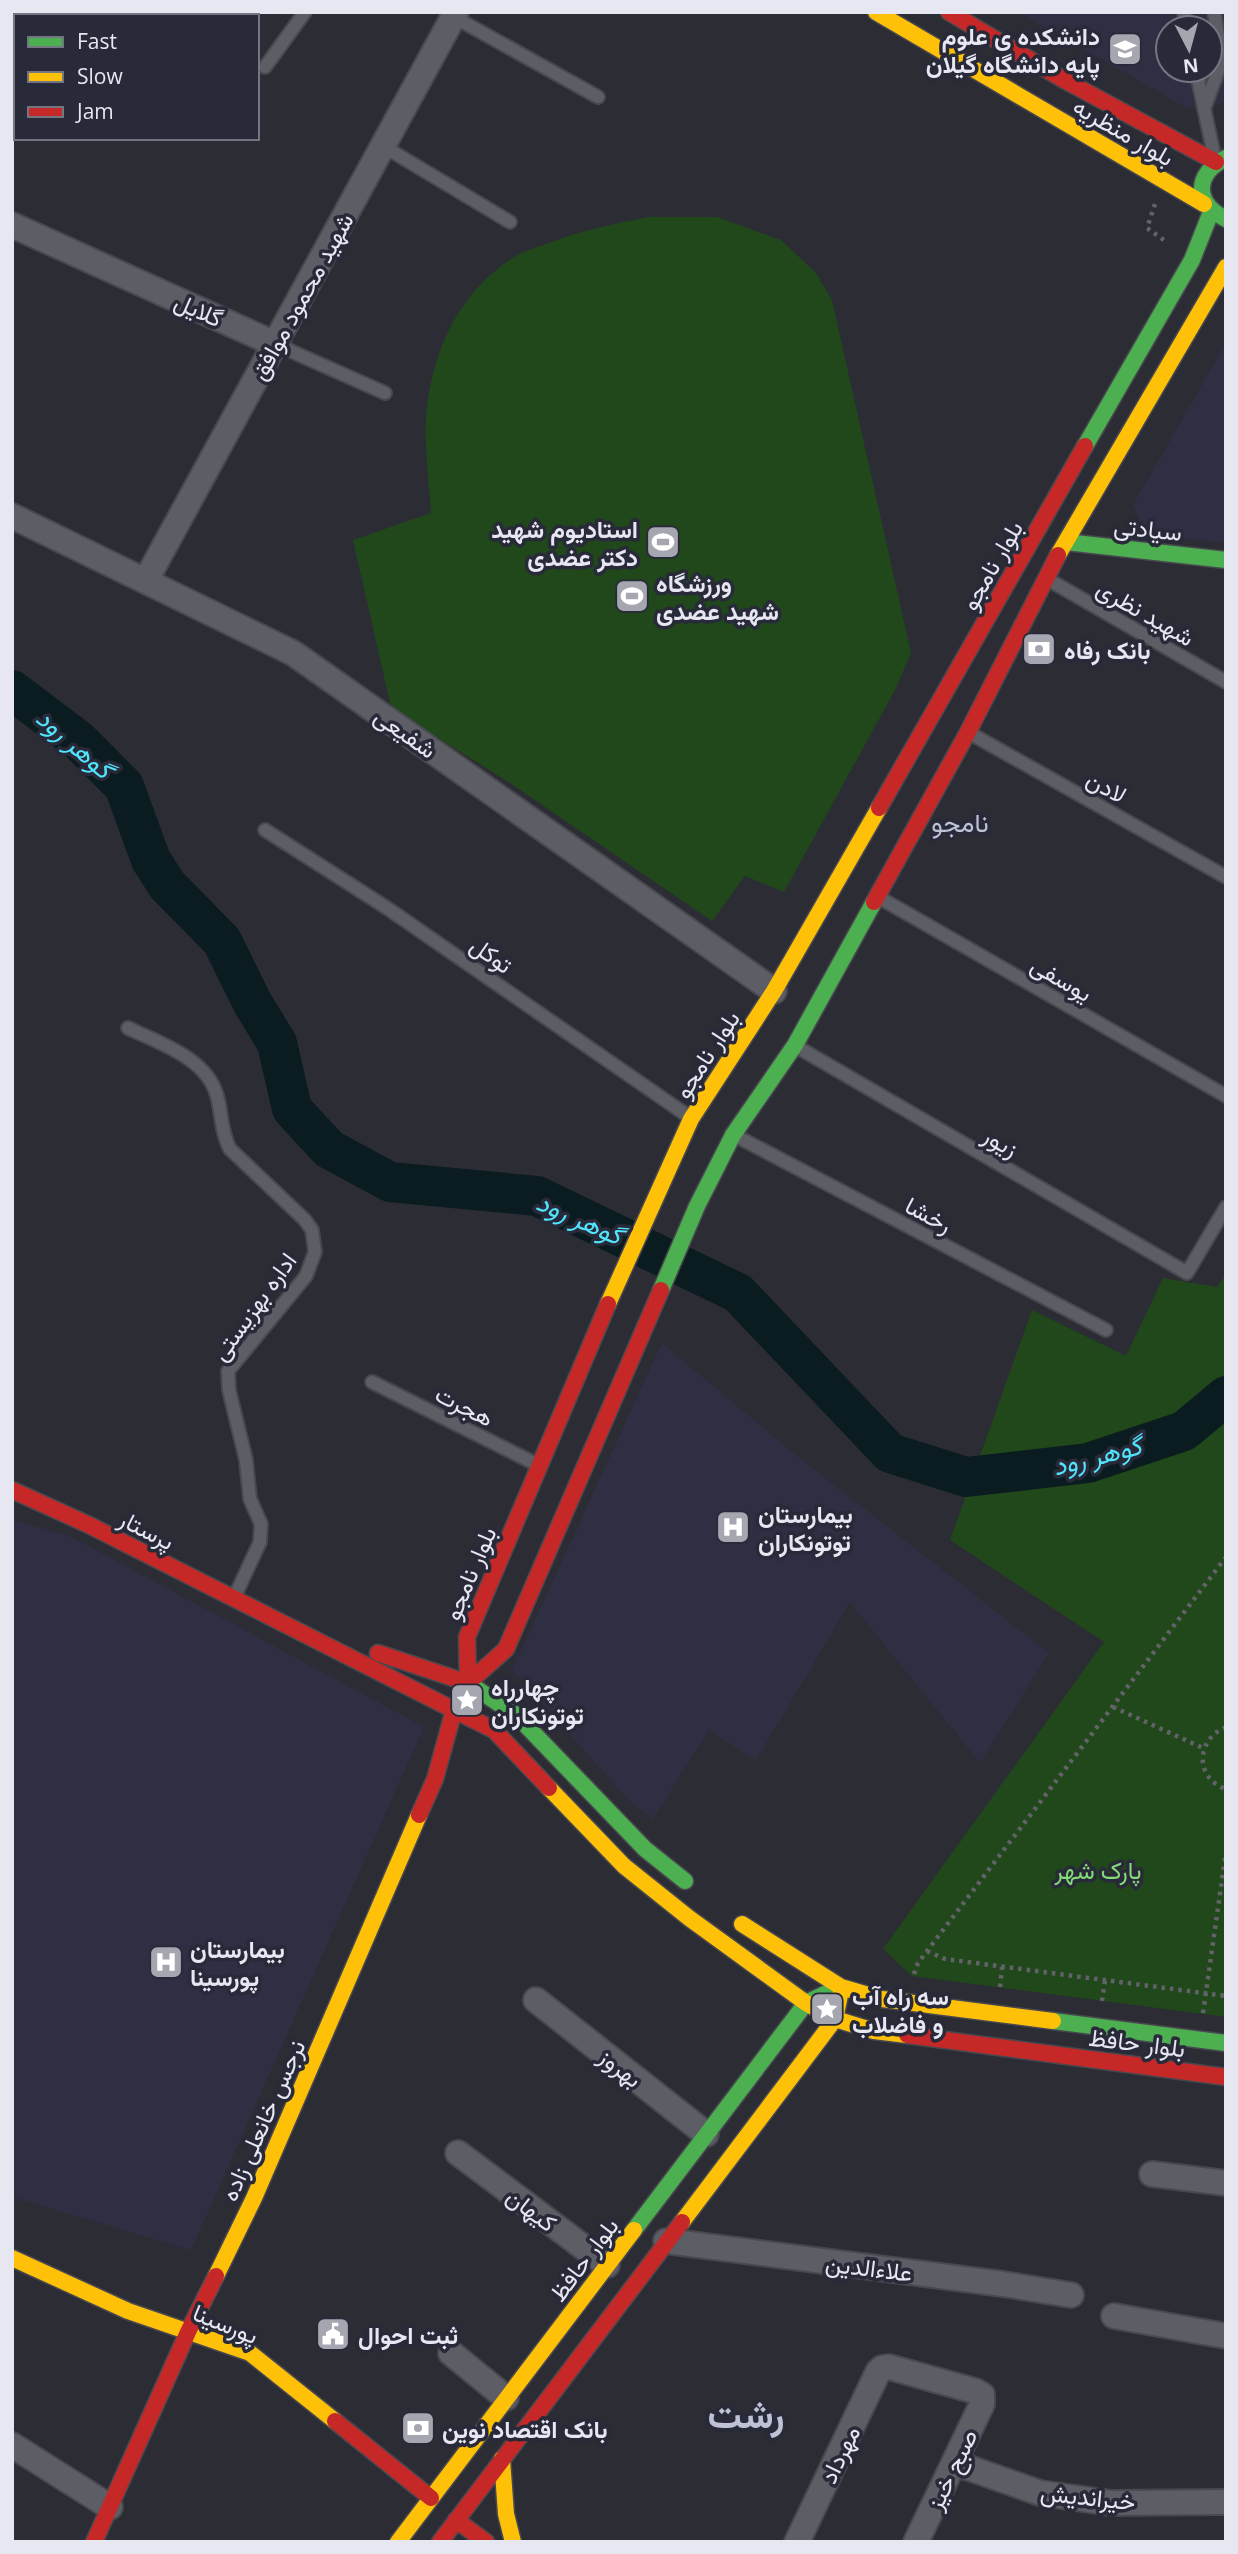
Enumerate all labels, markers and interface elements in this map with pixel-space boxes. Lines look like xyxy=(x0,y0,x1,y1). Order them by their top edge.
legend xyxy=(14,14,259,140)
north arrow xyxy=(1154,14,1224,84)
place label: دانشکده ی علوم پایه دانشگاه گیلان xyxy=(926,19,1100,81)
text: Fast xyxy=(77,27,117,55)
school or university icon: دانشکده ی علوم پایه دانشگاه گیلان xyxy=(1106,30,1144,68)
text: N xyxy=(1182,52,1200,80)
text: Slow xyxy=(77,62,123,90)
street label: بلوار منظریه xyxy=(1067,89,1181,173)
text: Jam xyxy=(75,97,114,125)
street label: شهید محمود موافق xyxy=(241,206,361,386)
street label: گلایل xyxy=(170,284,228,334)
street label: سیادتی xyxy=(1112,508,1184,548)
place label: استادیوم شهید دکتر عضدی xyxy=(491,512,638,573)
street label: بلوار نامجو xyxy=(952,514,1030,616)
sports icon: استادیوم شهید دکتر عضدی xyxy=(644,523,682,561)
place label: ورزشگاه شهید عضدی xyxy=(656,566,779,627)
street label: شهید نظری xyxy=(1091,571,1201,653)
sports icon: ورزشگاه شهید عضدی xyxy=(613,577,651,615)
bank icon: بانک رفاه xyxy=(1020,630,1058,668)
place label: بانک رفاه xyxy=(1064,633,1151,666)
street label: شفیعی xyxy=(368,699,444,765)
water label: گوهر رود xyxy=(29,700,124,789)
street label: لادن xyxy=(1081,762,1133,810)
district label: نامجو xyxy=(931,804,989,840)
street label: توکل xyxy=(464,928,520,980)
street label: یوسفی xyxy=(1025,947,1099,1009)
street label: بلوار نامجو xyxy=(665,1004,747,1104)
street label: زیور xyxy=(976,1117,1025,1164)
water label: گوهر رود xyxy=(531,1183,633,1255)
street label: رخشا xyxy=(900,1188,958,1240)
street label: اداره بهزیستی xyxy=(202,1245,304,1367)
street label: هجرت xyxy=(430,1376,500,1434)
water label: گوهر رود xyxy=(1049,1426,1150,1483)
place label: بیمارستان توتونکاران xyxy=(758,1497,853,1558)
street label: پرستار xyxy=(112,1501,180,1558)
hospital icon: بیمارستان توتونکاران xyxy=(714,1508,752,1546)
street label: بلوار نامجو xyxy=(435,1521,503,1625)
place label: چهارراه توتونکاران xyxy=(491,1670,584,1731)
place icon: چهارراه توتونکاران xyxy=(448,1681,486,1719)
park label: پارک شهر xyxy=(1053,1853,1142,1887)
place label: بیمارستان پورسینا xyxy=(190,1932,285,1994)
hospital icon: بیمارستان پورسینا xyxy=(147,1943,185,1981)
place label: سه راه آب و فاضلاب xyxy=(852,1979,949,2040)
place icon: سه راه آب و فاضلاب xyxy=(808,1990,846,2028)
street label: بلوار حافظ xyxy=(1087,2020,1187,2064)
street label: نرجس خانعلی زاده xyxy=(212,2034,312,2206)
street label: بهروز xyxy=(592,2039,650,2094)
street label: کیهان xyxy=(500,2179,564,2239)
street label: بلوار حافظ xyxy=(541,2210,625,2308)
street label: علاءالدین xyxy=(824,2245,914,2289)
street label: پورسینا xyxy=(188,2295,264,2352)
public building icon: ثبت احوال xyxy=(314,2315,352,2353)
place label: ثبت احوال xyxy=(358,2318,458,2351)
district label: رشت xyxy=(708,2387,784,2439)
bank icon: بانک اقتصاد نوین xyxy=(399,2409,437,2447)
place label: بانک اقتصاد نوین xyxy=(442,2412,608,2445)
street label: مهرداد xyxy=(811,2419,867,2489)
street label: صبح خیز xyxy=(917,2423,986,2517)
street label: خیراندیش xyxy=(1039,2475,1137,2517)

